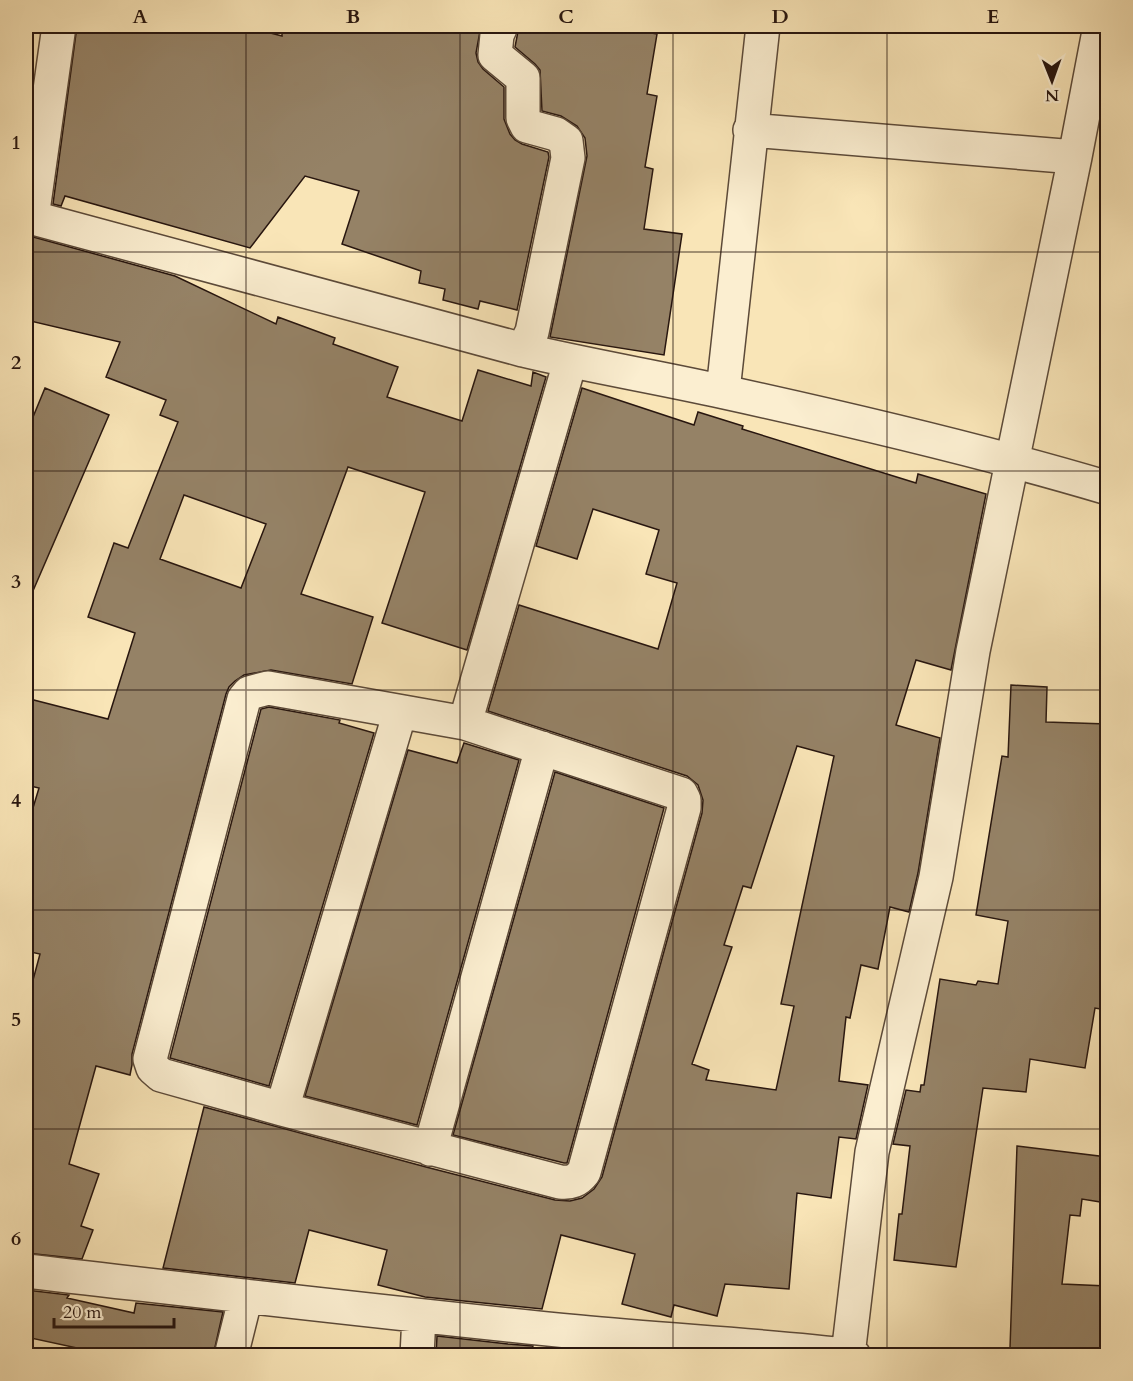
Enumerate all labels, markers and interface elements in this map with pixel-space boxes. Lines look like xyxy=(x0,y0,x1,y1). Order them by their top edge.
text: A xyxy=(132,3,148,30)
text: B xyxy=(346,3,360,30)
text: C xyxy=(558,3,574,30)
text: D xyxy=(771,3,789,30)
text: E xyxy=(987,3,999,30)
north arrow xyxy=(1022,51,1082,111)
text: N xyxy=(1045,84,1059,106)
text: 1 xyxy=(11,129,21,156)
text: 2 xyxy=(11,349,21,376)
text: 3 xyxy=(11,568,21,595)
text: 4 xyxy=(11,787,21,814)
text: 5 xyxy=(11,1006,21,1033)
text: 6 xyxy=(11,1225,21,1252)
scale bar xyxy=(54,1291,174,1329)
text: 20 m xyxy=(63,1300,102,1325)

